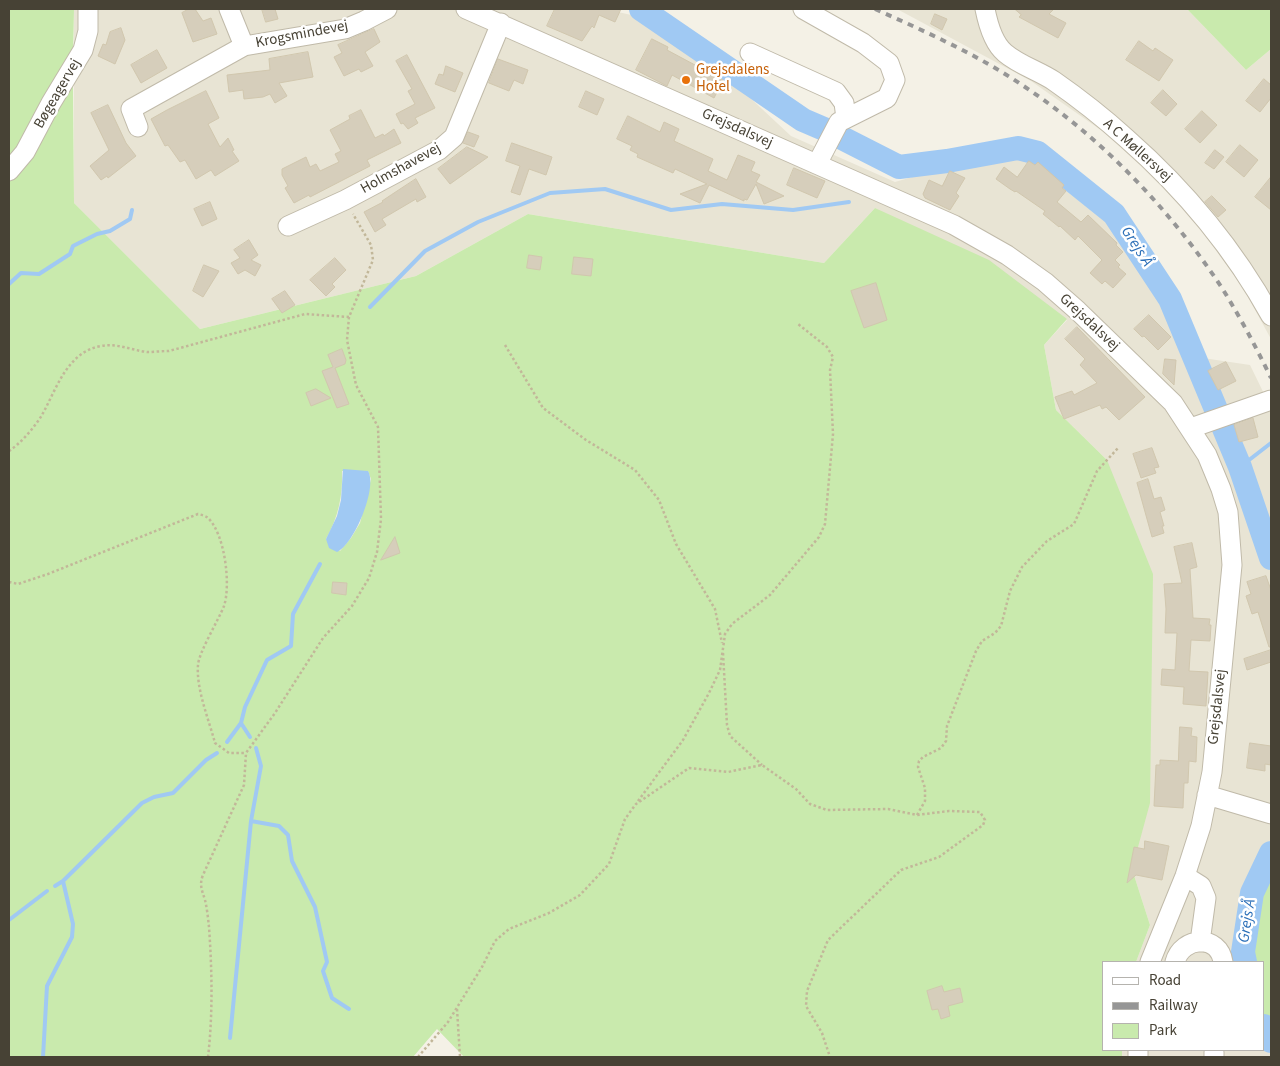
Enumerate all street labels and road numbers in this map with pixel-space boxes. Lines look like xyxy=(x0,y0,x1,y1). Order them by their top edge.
street label: Krogsmindevej xyxy=(254,17,350,53)
street label: Bøgeagervej xyxy=(31,56,85,132)
street label: Grejsdalsvej xyxy=(699,105,775,153)
street label: A C Møllersvej xyxy=(1099,115,1175,187)
street label: Holmshavevej xyxy=(358,140,444,198)
street label: Grejsdalsvej xyxy=(1055,291,1123,355)
street label: Grejsdalsvej xyxy=(1205,668,1231,746)

